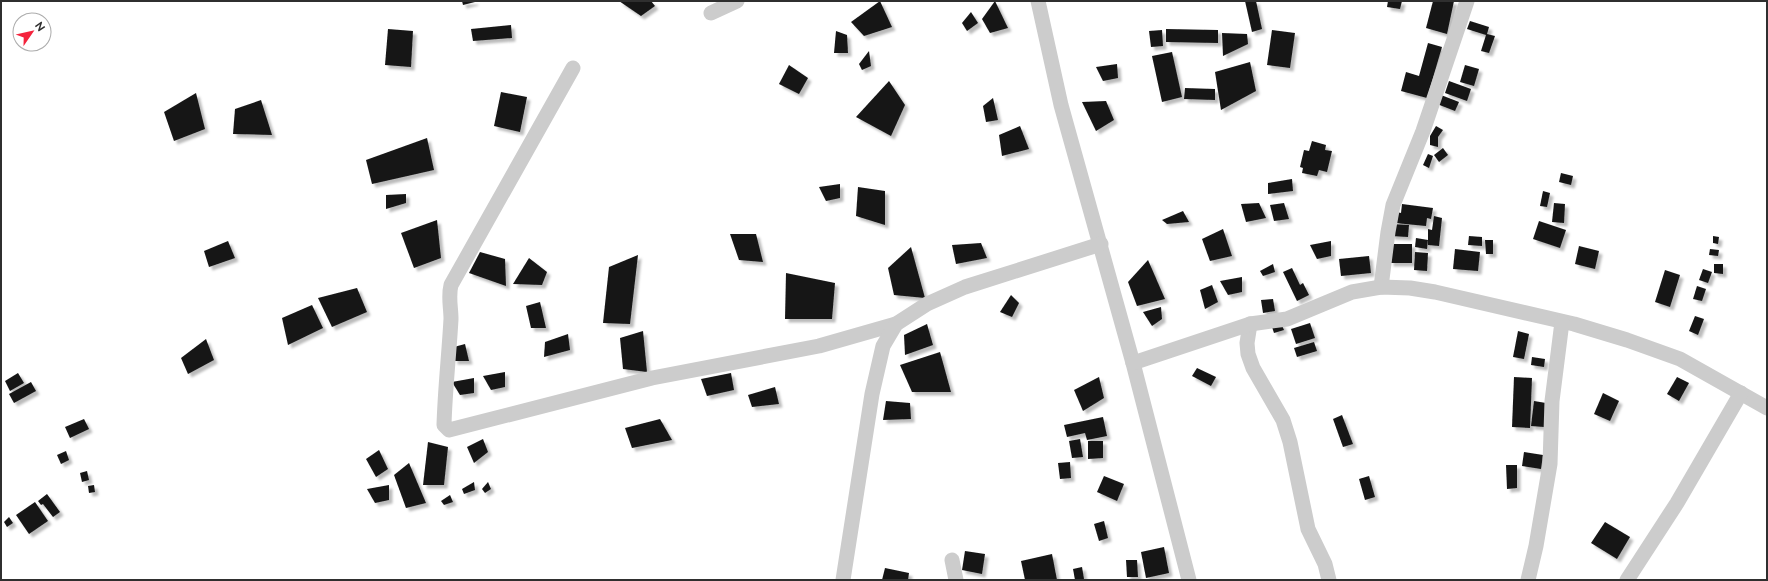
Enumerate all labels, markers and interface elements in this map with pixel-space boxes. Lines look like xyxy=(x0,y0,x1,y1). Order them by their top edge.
north arrow xyxy=(12,12,52,52)
text: N xyxy=(32,20,48,34)

